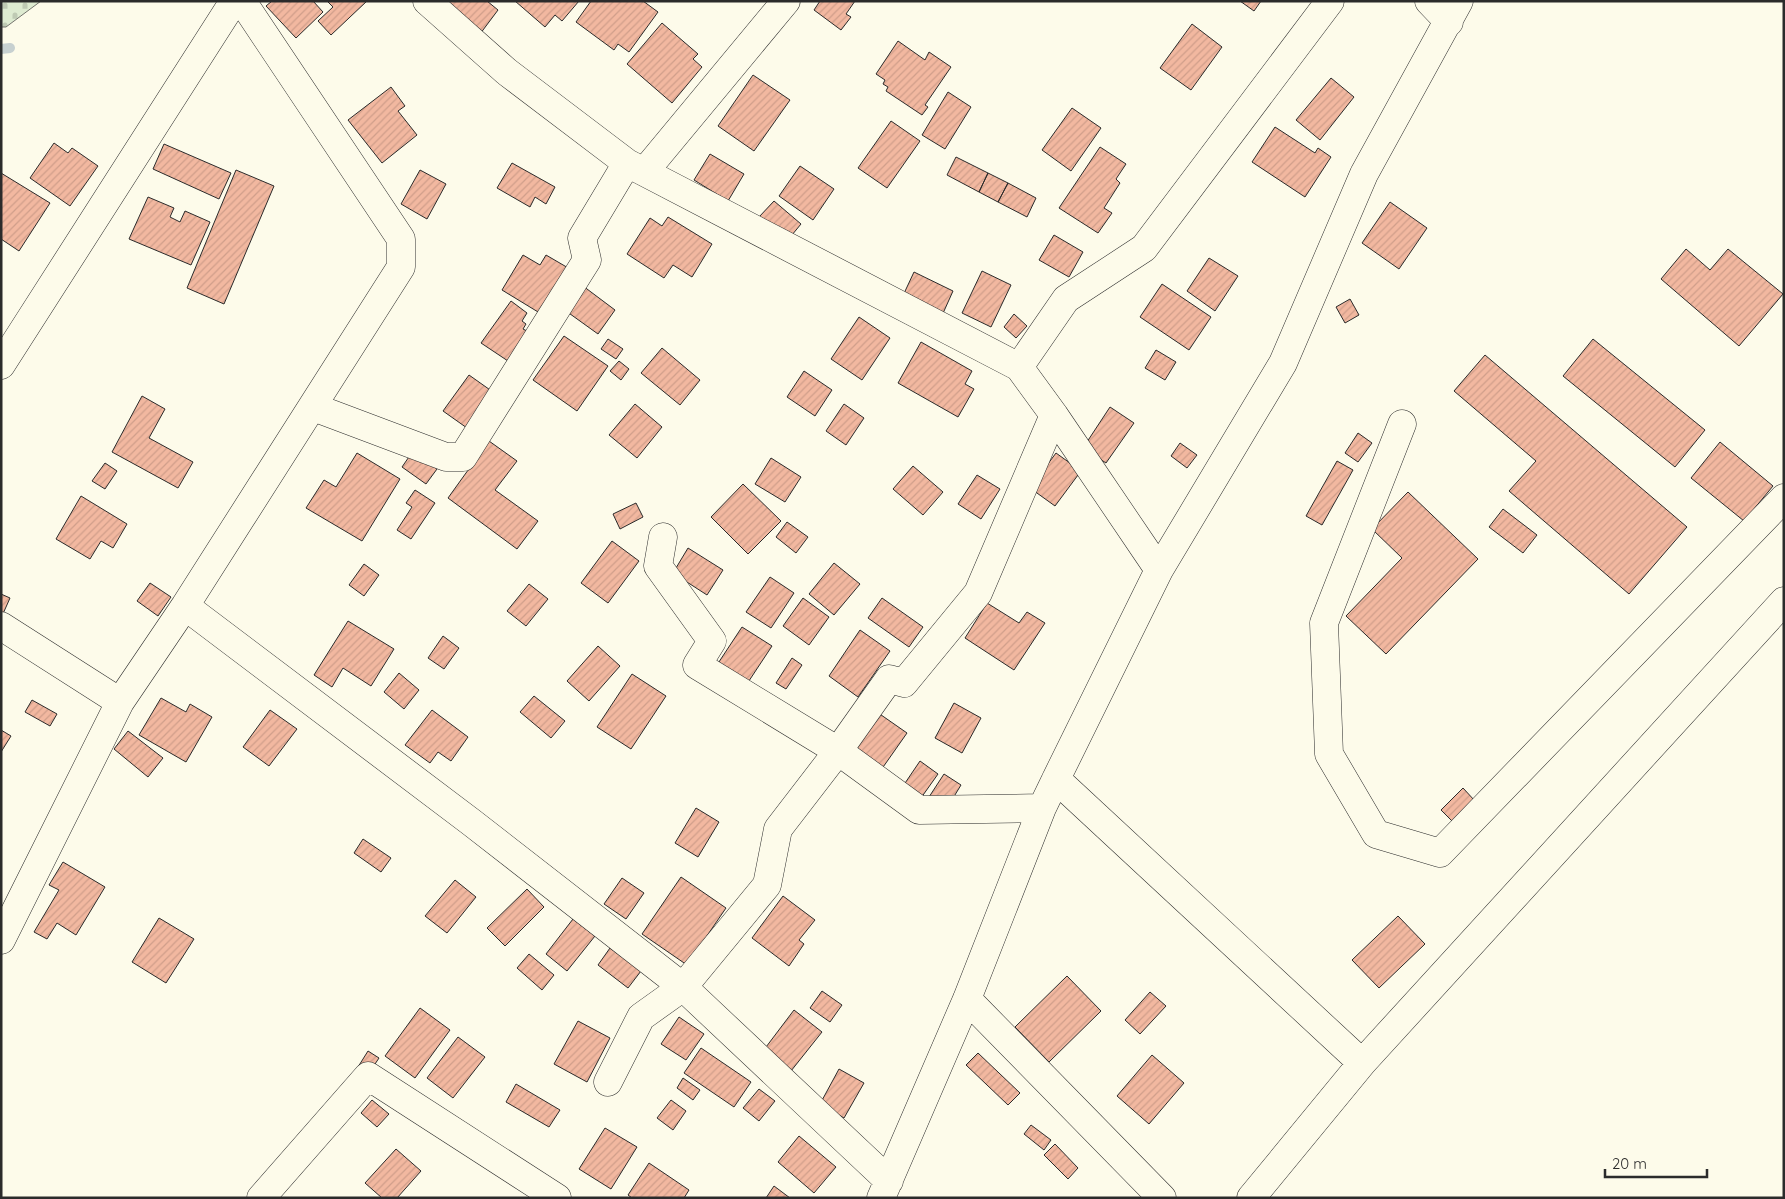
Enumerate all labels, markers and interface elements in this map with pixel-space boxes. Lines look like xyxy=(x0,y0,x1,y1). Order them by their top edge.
scale bar xyxy=(1605,1146,1708,1178)
text: 20 m xyxy=(1612,1154,1647,1173)

